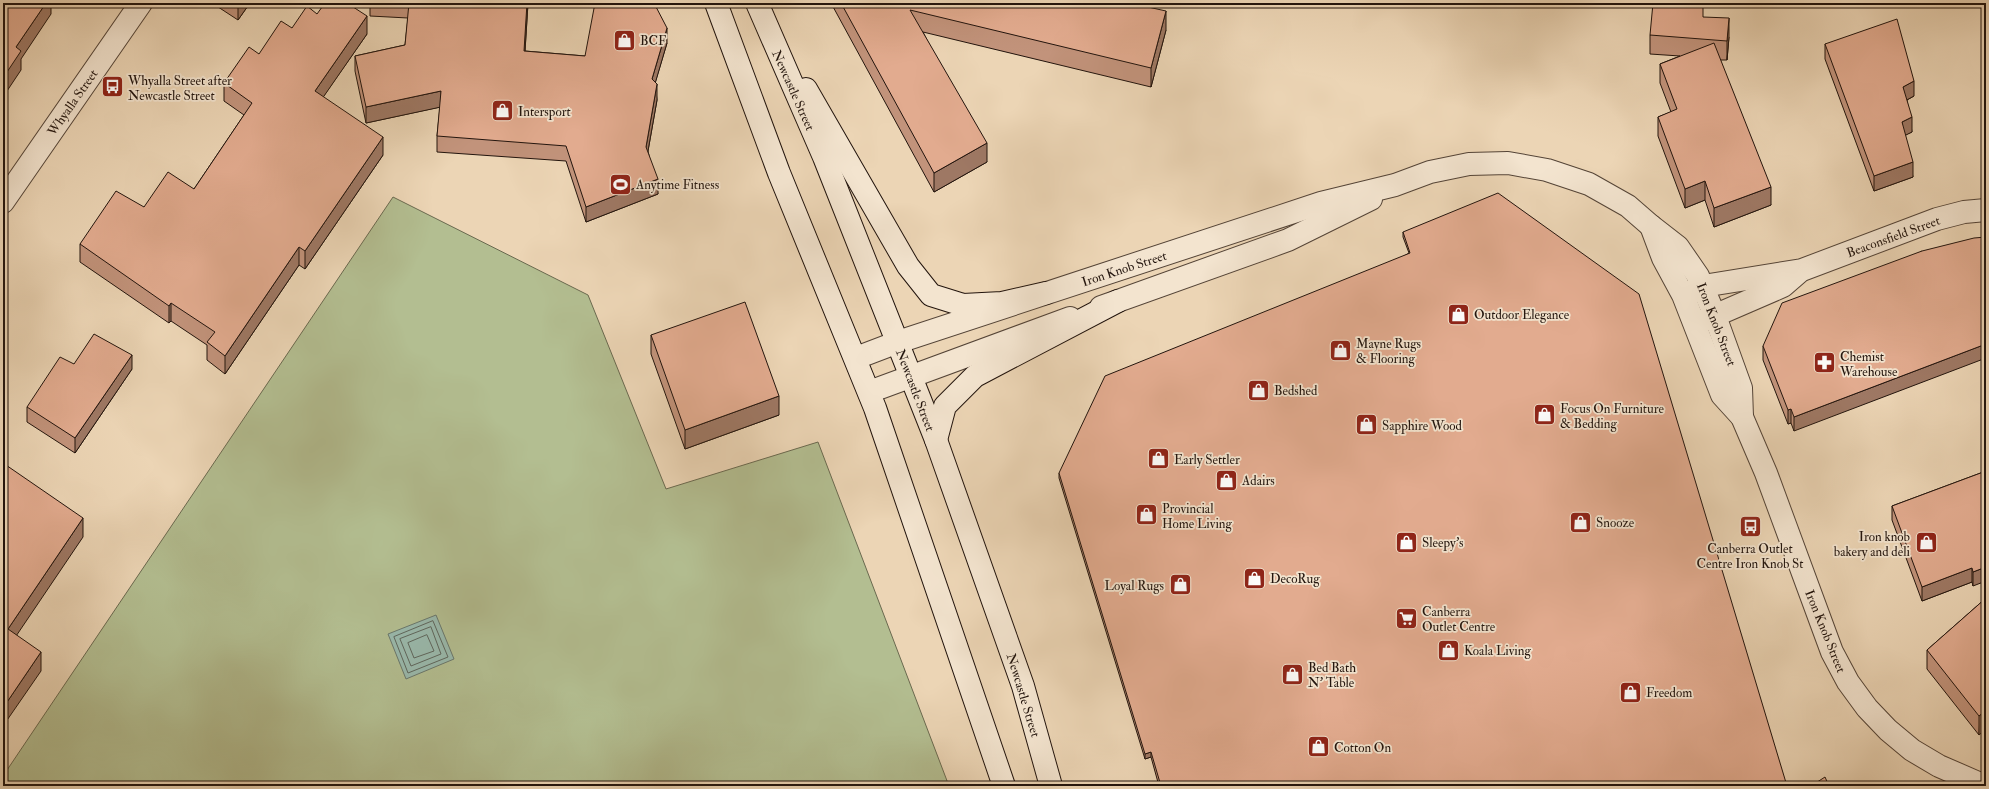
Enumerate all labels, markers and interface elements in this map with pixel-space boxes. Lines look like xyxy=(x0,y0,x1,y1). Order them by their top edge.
shop icon: BCF xyxy=(612,27,638,53)
place label: BCF xyxy=(640,33,666,49)
street label: Newcastle Street xyxy=(768,48,818,133)
street label: Whyalla Street xyxy=(44,66,102,140)
place label: Whyalla Street after Newcastle Street xyxy=(127,73,232,104)
bus stop icon: Whyalla Street after Newcastle Street xyxy=(99,74,125,100)
shop icon: Intersport xyxy=(490,98,516,124)
place label: Intersport xyxy=(518,104,571,121)
sports icon: Anytime Fitness xyxy=(608,171,634,197)
place label: Anytime Fitness xyxy=(635,177,720,194)
street label: Beaconsfield Street xyxy=(1844,213,1942,261)
street label: Iron Knob Street xyxy=(1080,248,1169,290)
street label: Iron Knob Street xyxy=(1693,280,1739,368)
shop icon: Outdoor Elegance xyxy=(1445,301,1471,327)
place label: Outdoor Elegance xyxy=(1474,307,1570,323)
place label: Mayne Rugs & Flooring xyxy=(1356,336,1422,367)
shop icon: Mayne Rugs & Flooring xyxy=(1327,337,1353,363)
street label: Newcastle Street xyxy=(892,347,938,434)
place label: Chemist Warehouse xyxy=(1839,349,1898,380)
pharmacy icon: Chemist Warehouse xyxy=(1811,350,1837,376)
shop icon: Bedshed xyxy=(1246,377,1272,403)
place label: Bedshed xyxy=(1274,383,1318,399)
place label: Focus On Furniture & Bedding xyxy=(1560,401,1665,432)
shop icon: Focus On Furniture & Bedding xyxy=(1532,402,1558,428)
shop icon: Sapphire Wood xyxy=(1353,412,1379,438)
place label: Sapphire Wood xyxy=(1382,418,1462,435)
shop icon: Early Settler xyxy=(1145,446,1171,472)
place label: Early Settler xyxy=(1174,452,1240,469)
shop icon: Adairs xyxy=(1213,467,1239,493)
place label: Adairs xyxy=(1241,473,1275,489)
place label: Provincial Home Living xyxy=(1162,501,1233,532)
shop icon: Provincial Home Living xyxy=(1134,502,1160,528)
shop icon: Snooze xyxy=(1567,509,1593,535)
bus stop icon: Canberra Outlet Centre Iron Knob St xyxy=(1737,513,1763,539)
place label: Snooze xyxy=(1596,515,1635,531)
shop icon: Sleepy's xyxy=(1393,529,1419,555)
place label: Iron knob bakery and deli xyxy=(1834,529,1911,561)
shop icon: Iron knob bakery and deli xyxy=(1913,530,1939,556)
place label: Sleepy's xyxy=(1422,535,1464,552)
place label: Canberra Outlet Centre Iron Knob St xyxy=(1696,541,1804,572)
shop icon: DecoRug xyxy=(1241,565,1267,591)
place label: DecoRug xyxy=(1270,571,1320,587)
shop icon: Loyal Rugs xyxy=(1167,572,1193,598)
place label: Loyal Rugs xyxy=(1104,578,1165,595)
street label: Iron Knob Street xyxy=(1801,587,1849,675)
place label: Canberra Outlet Centre xyxy=(1422,604,1496,635)
supermarket icon: Canberra Outlet Centre xyxy=(1394,605,1420,631)
shop icon: Koala Living xyxy=(1436,637,1462,663)
place label: Koala Living xyxy=(1464,643,1531,659)
street label: Newcastle Street xyxy=(1003,651,1043,739)
place label: Bed Bath N' Table xyxy=(1308,660,1356,691)
shop icon: Bed Bath N' Table xyxy=(1280,661,1306,687)
shop icon: Freedom xyxy=(1617,679,1643,705)
place label: Freedom xyxy=(1646,685,1692,701)
shop icon: Cotton On xyxy=(1305,734,1331,760)
place label: Cotton On xyxy=(1334,740,1391,756)

